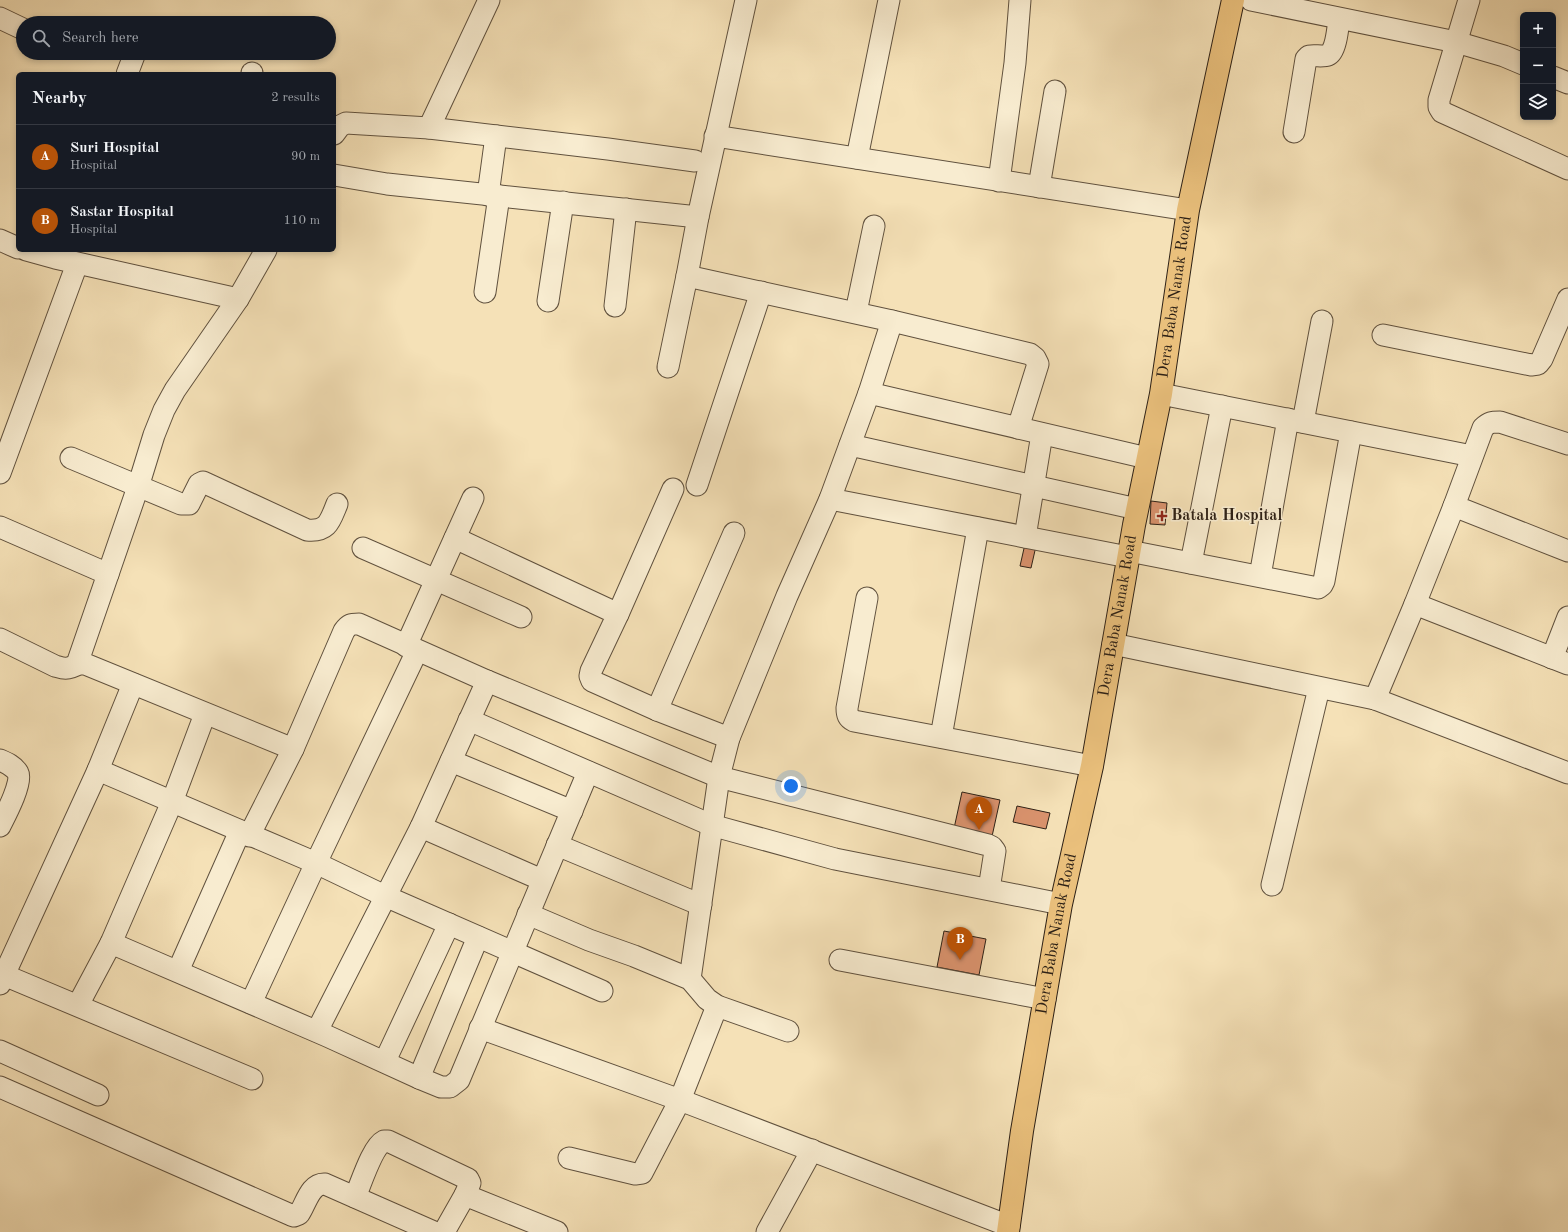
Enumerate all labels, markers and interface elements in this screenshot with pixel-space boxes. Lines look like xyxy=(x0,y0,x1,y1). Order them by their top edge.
map controls xyxy=(1520,12,1556,120)
button: + xyxy=(1520,12,1556,48)
search box xyxy=(16,16,336,60)
icon: search xyxy=(30,27,52,49)
text: Search here xyxy=(62,31,139,46)
button: − xyxy=(1520,48,1556,84)
button: layers xyxy=(1520,84,1556,120)
text: Nearby xyxy=(32,90,87,107)
text: 2 results xyxy=(271,91,320,104)
text: Suri Hospital xyxy=(70,141,159,156)
text: A xyxy=(40,150,50,163)
text: 90 m xyxy=(291,150,320,163)
text: Hospital xyxy=(70,159,117,172)
text: Sastar Hospital xyxy=(70,205,174,220)
text: B xyxy=(40,214,50,227)
text: 110 m xyxy=(283,214,320,227)
street label: Dera Baba Nanak Road xyxy=(1155,215,1195,379)
text: Hospital xyxy=(70,223,117,236)
place label: Batala Hospital xyxy=(1171,508,1282,524)
marker: Batala Hospital xyxy=(1156,510,1168,522)
street label: Dera Baba Nanak Road xyxy=(1096,534,1140,698)
your location xyxy=(781,776,801,796)
pin: A xyxy=(966,797,992,830)
street label: Dera Baba Nanak Road xyxy=(1034,852,1080,1016)
pin: B xyxy=(947,927,973,960)

